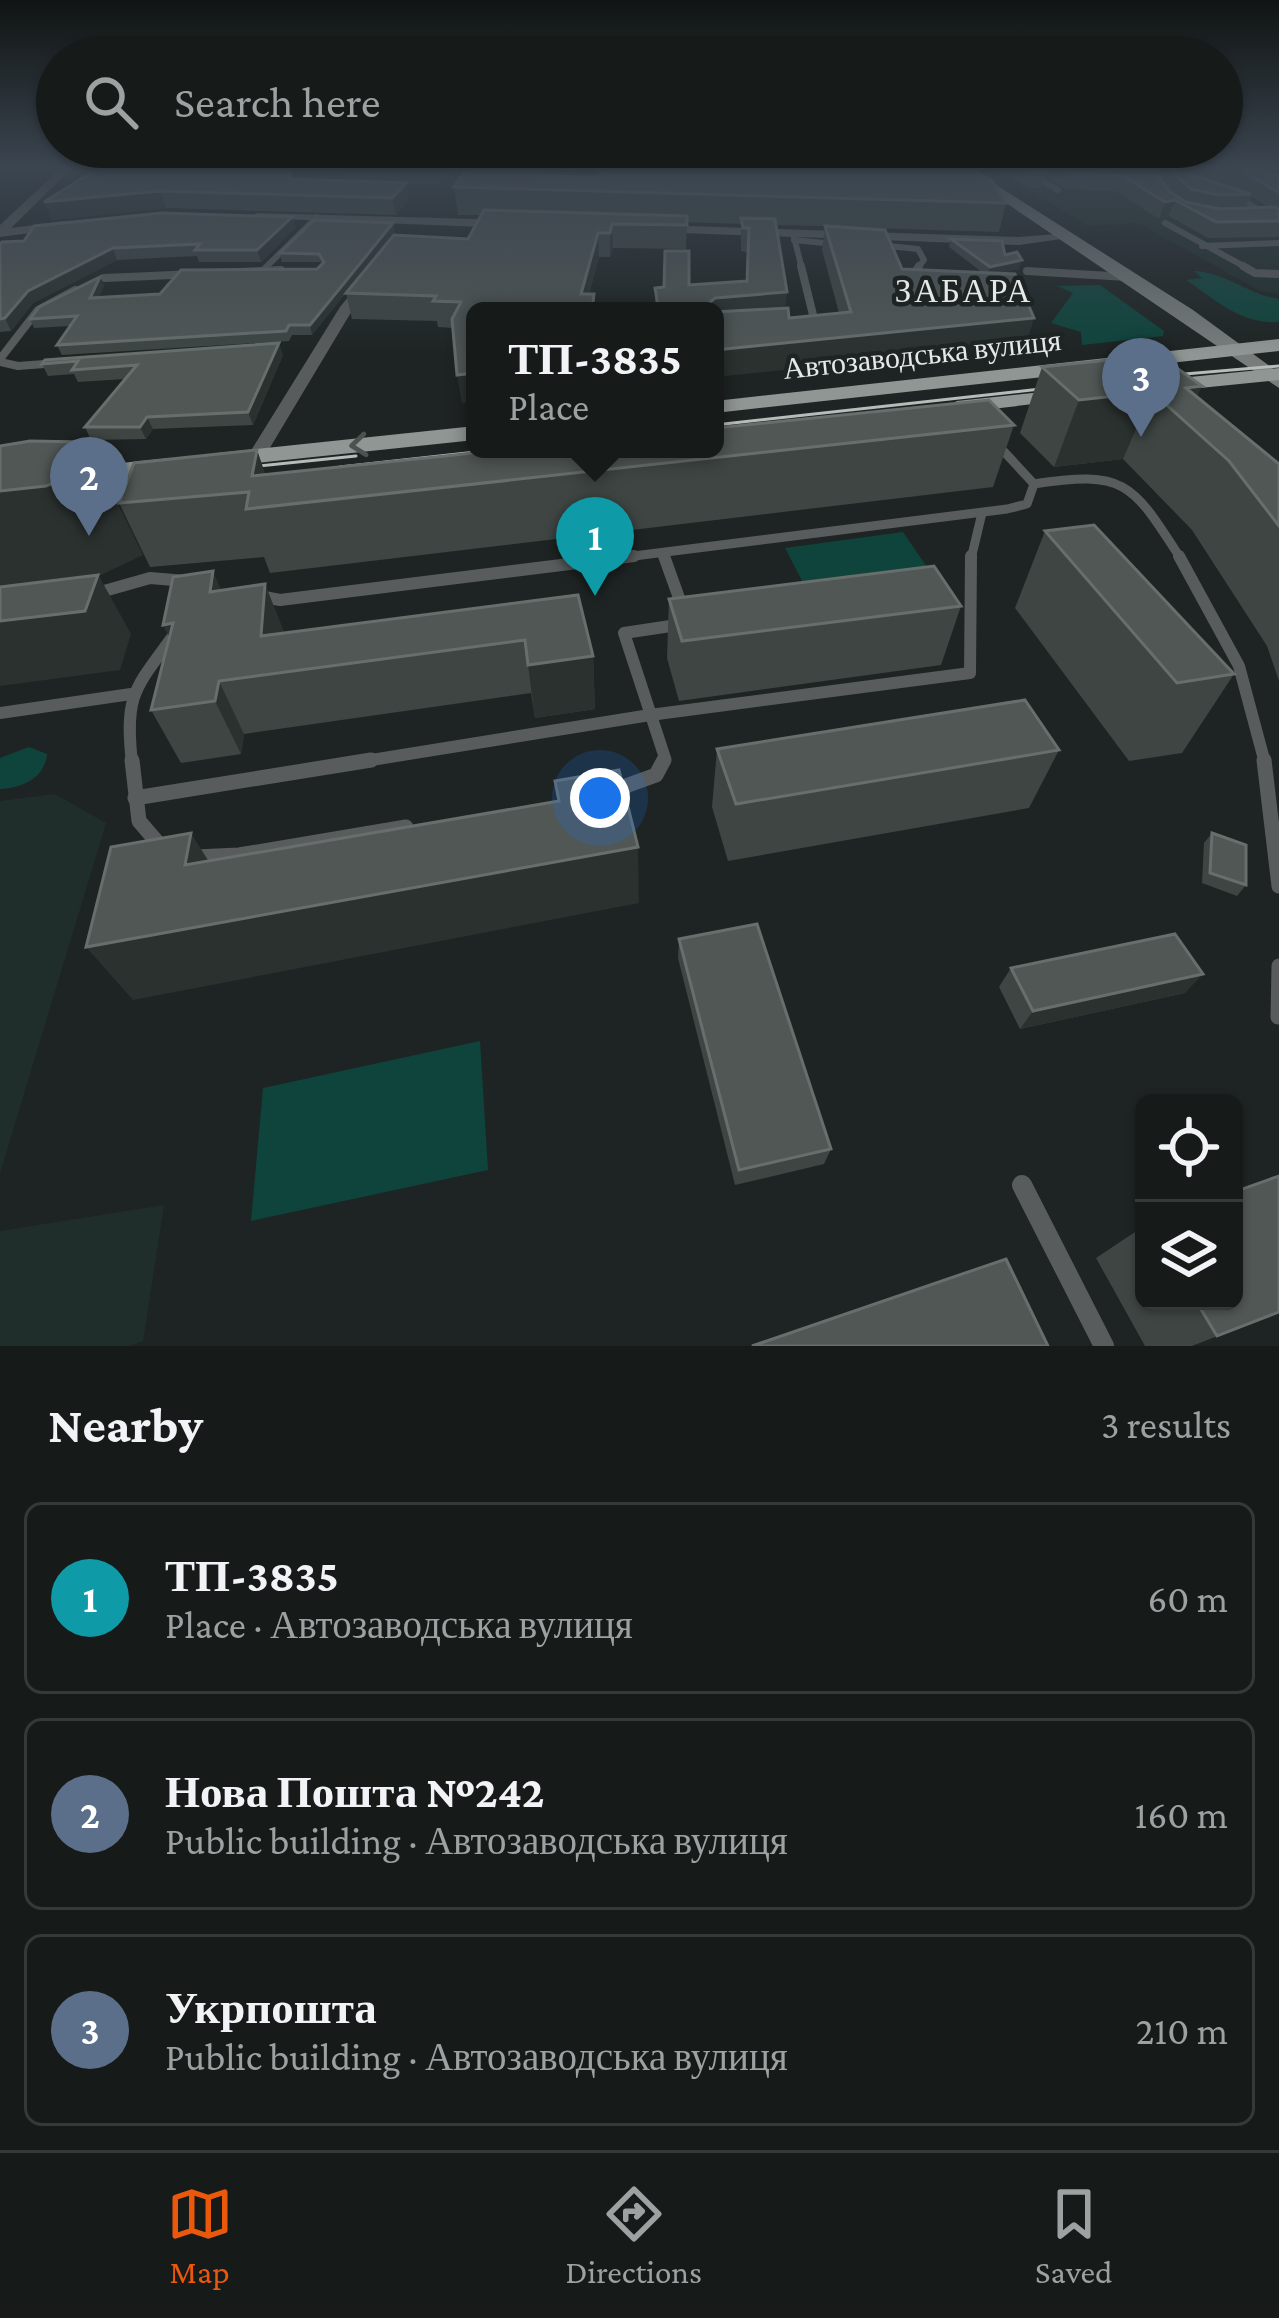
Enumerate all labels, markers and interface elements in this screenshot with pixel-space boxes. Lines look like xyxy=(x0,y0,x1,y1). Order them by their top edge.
search box xyxy=(36,36,1243,168)
icon: search xyxy=(78,69,144,135)
text: Search here xyxy=(174,77,381,127)
district label: ЗАБАРА xyxy=(895,272,1033,309)
popup xyxy=(466,302,724,458)
street label: Автозаводська вулиця xyxy=(781,323,1063,385)
text: ТП-3835 xyxy=(508,334,682,384)
pin: 3 xyxy=(1102,338,1180,437)
text: Place xyxy=(508,385,589,428)
one-way arrow xyxy=(349,432,369,458)
pin: 2 xyxy=(50,437,128,536)
pin: 1 xyxy=(556,497,634,596)
your location xyxy=(570,768,630,828)
map controls xyxy=(1135,1094,1243,1310)
button: locate xyxy=(1135,1094,1243,1202)
button: layers xyxy=(1135,1202,1243,1310)
text: Nearby xyxy=(48,1396,203,1453)
text: 3 results xyxy=(1101,1403,1231,1446)
text: ТП-3835 xyxy=(165,1551,339,1601)
text: 1 xyxy=(83,1577,97,1620)
text: 60 m xyxy=(1147,1577,1228,1620)
text: Place · Автозаводська вулиця xyxy=(165,1603,633,1646)
text: Нова Пошта №242 xyxy=(165,1767,545,1817)
text: 2 xyxy=(80,1793,100,1836)
text: 160 m xyxy=(1135,1793,1228,1836)
text: Public building · Автозаводська вулиця xyxy=(165,1819,788,1862)
text: Укрпошта xyxy=(165,1983,377,2033)
text: 3 xyxy=(80,2009,100,2052)
text: 210 m xyxy=(1136,2009,1228,2052)
text: Public building · Автозаводська вулиця xyxy=(165,2035,788,2078)
tab: Map xyxy=(167,2181,233,2290)
tab: Directions xyxy=(566,2181,702,2290)
tab: Saved xyxy=(1035,2181,1112,2290)

